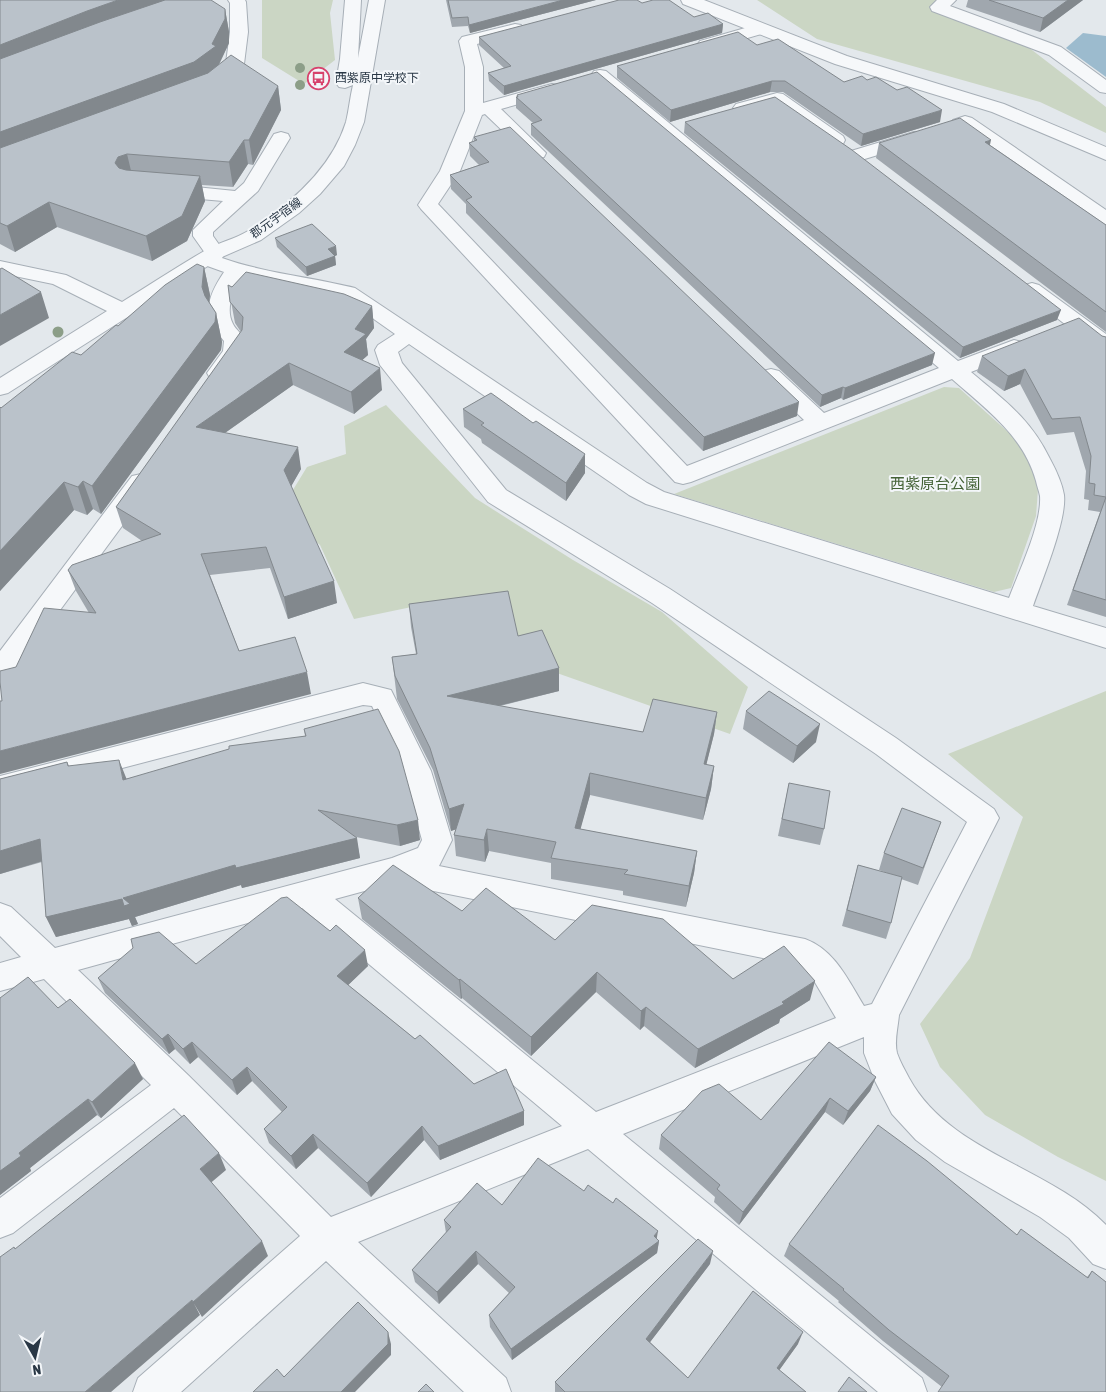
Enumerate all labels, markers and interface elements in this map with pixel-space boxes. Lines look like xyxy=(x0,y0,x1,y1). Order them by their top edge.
bus stop icon: 西紫原中学校下 xyxy=(307,66,331,90)
place label: 西紫原中学校下 xyxy=(335,71,419,85)
street label: 郡元宇宿線 xyxy=(248,195,304,241)
park label: 西紫原台公園 xyxy=(890,475,980,492)
north arrow xyxy=(10,1332,60,1382)
text: N xyxy=(32,1361,42,1378)

